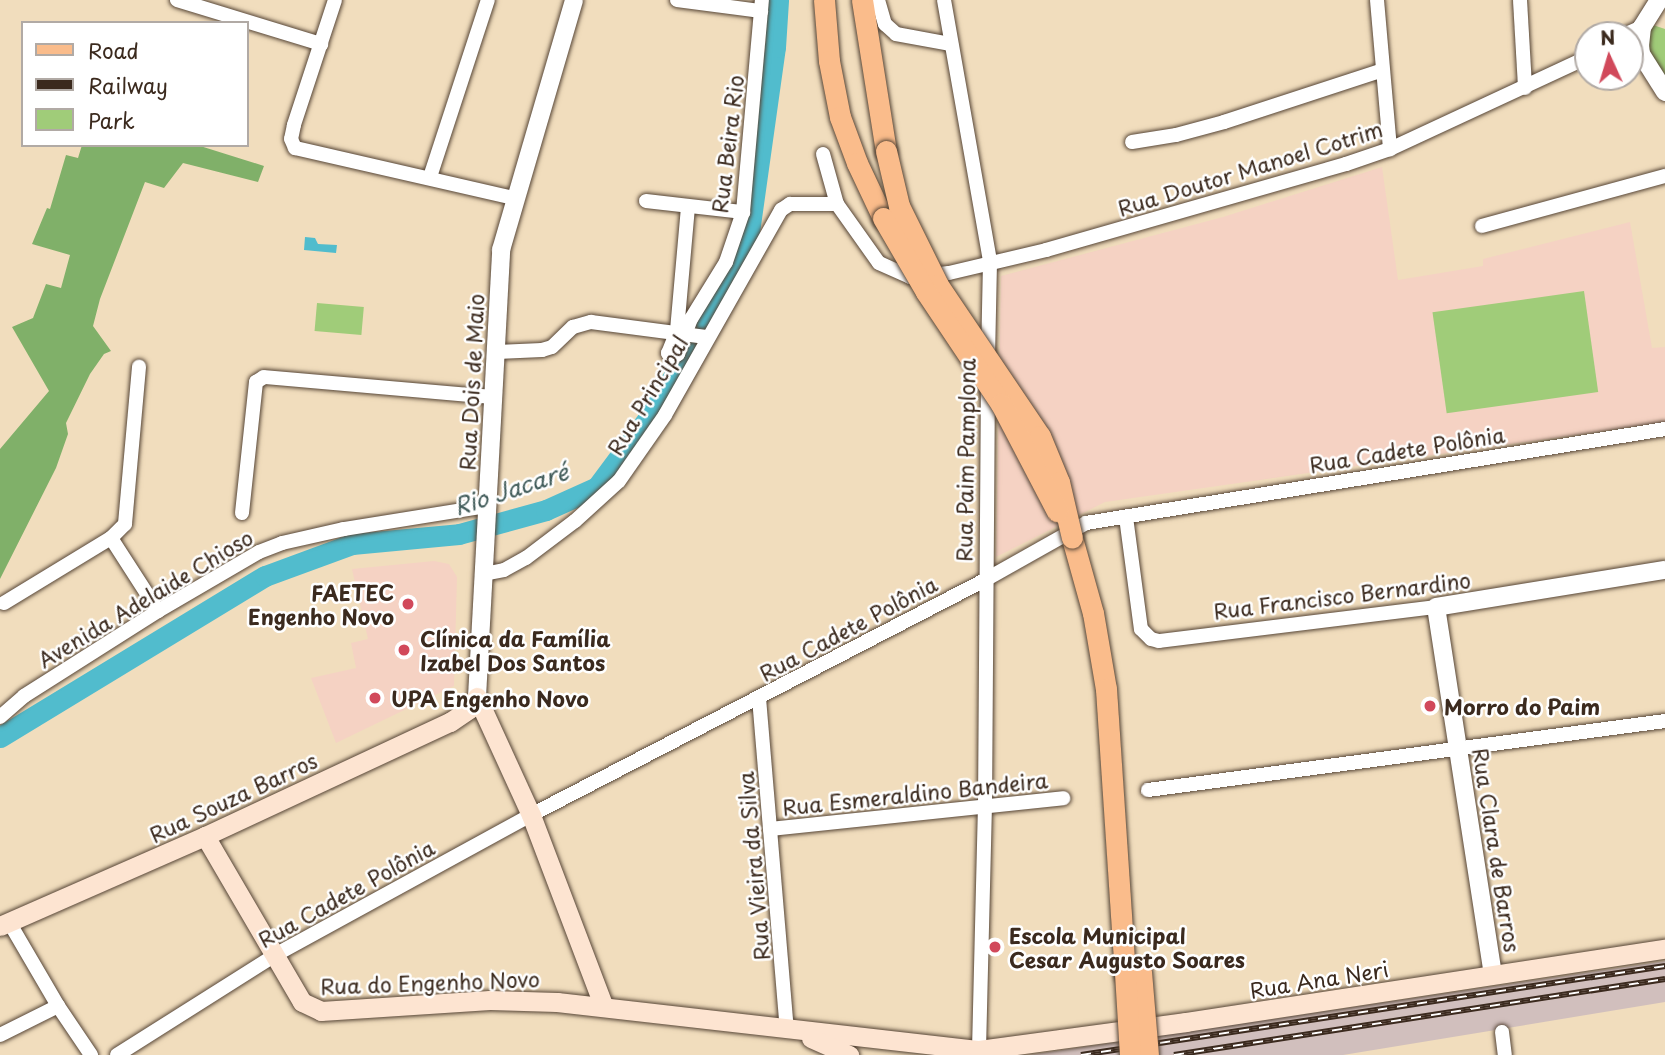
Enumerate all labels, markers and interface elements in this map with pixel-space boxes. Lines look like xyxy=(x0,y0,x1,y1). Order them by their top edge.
legend xyxy=(21,21,248,147)
north arrow xyxy=(1574,21,1644,91)
text: N xyxy=(1599,23,1616,52)
text: Road xyxy=(88,34,139,66)
text: Railway xyxy=(88,69,168,101)
street label: Rua Beira Rio xyxy=(706,73,748,215)
text: Park xyxy=(88,104,135,136)
street label: Rua Doutor Manoel Cotrim xyxy=(1114,116,1386,220)
street label: Rua Dois de Maio xyxy=(454,293,488,471)
street label: Rua Principal xyxy=(601,331,693,459)
street label: Rua Paim Pamplona xyxy=(951,358,979,562)
street label: Rua Cadete Polônia xyxy=(1307,421,1507,477)
water label: Rio Jacaré xyxy=(450,457,572,521)
street label: Avenida Adelaide Chioso xyxy=(33,524,257,672)
street label: Rua Francisco Bernardino xyxy=(1209,566,1475,624)
street label: Rua Cadete Polônia xyxy=(754,570,942,686)
place label: FAETEC Engenho Novo xyxy=(248,579,394,629)
marker: FAETEC Engenho Novo xyxy=(400,596,416,612)
place label: Clínica da Família Izabel Dos Santos xyxy=(420,625,613,675)
marker: Clínica da Família Izabel Dos Santos xyxy=(394,640,414,660)
place label: UPA Engenho Novo xyxy=(391,685,588,711)
marker: UPA Engenho Novo xyxy=(365,688,385,708)
place label: Morro do Paim xyxy=(1444,693,1601,719)
marker: Morro do Paim xyxy=(1422,698,1438,714)
street label: Rua Clara de Barros xyxy=(1468,745,1526,955)
street label: Rua Souza Barros xyxy=(145,747,321,847)
street label: Rua Esmeraldino Bandeira xyxy=(781,766,1049,820)
street label: Rua Vieira da Silva xyxy=(732,769,774,963)
street label: Rua Cadete Polônia xyxy=(253,834,439,952)
place label: Escola Municipal Cesar Augusto Soares xyxy=(1009,922,1245,972)
marker: Escola Municipal Cesar Augusto Soares xyxy=(987,939,1003,955)
street label: Rua Ana Neri xyxy=(1249,956,1389,1002)
street label: Rua do Engenho Novo xyxy=(320,966,540,998)

